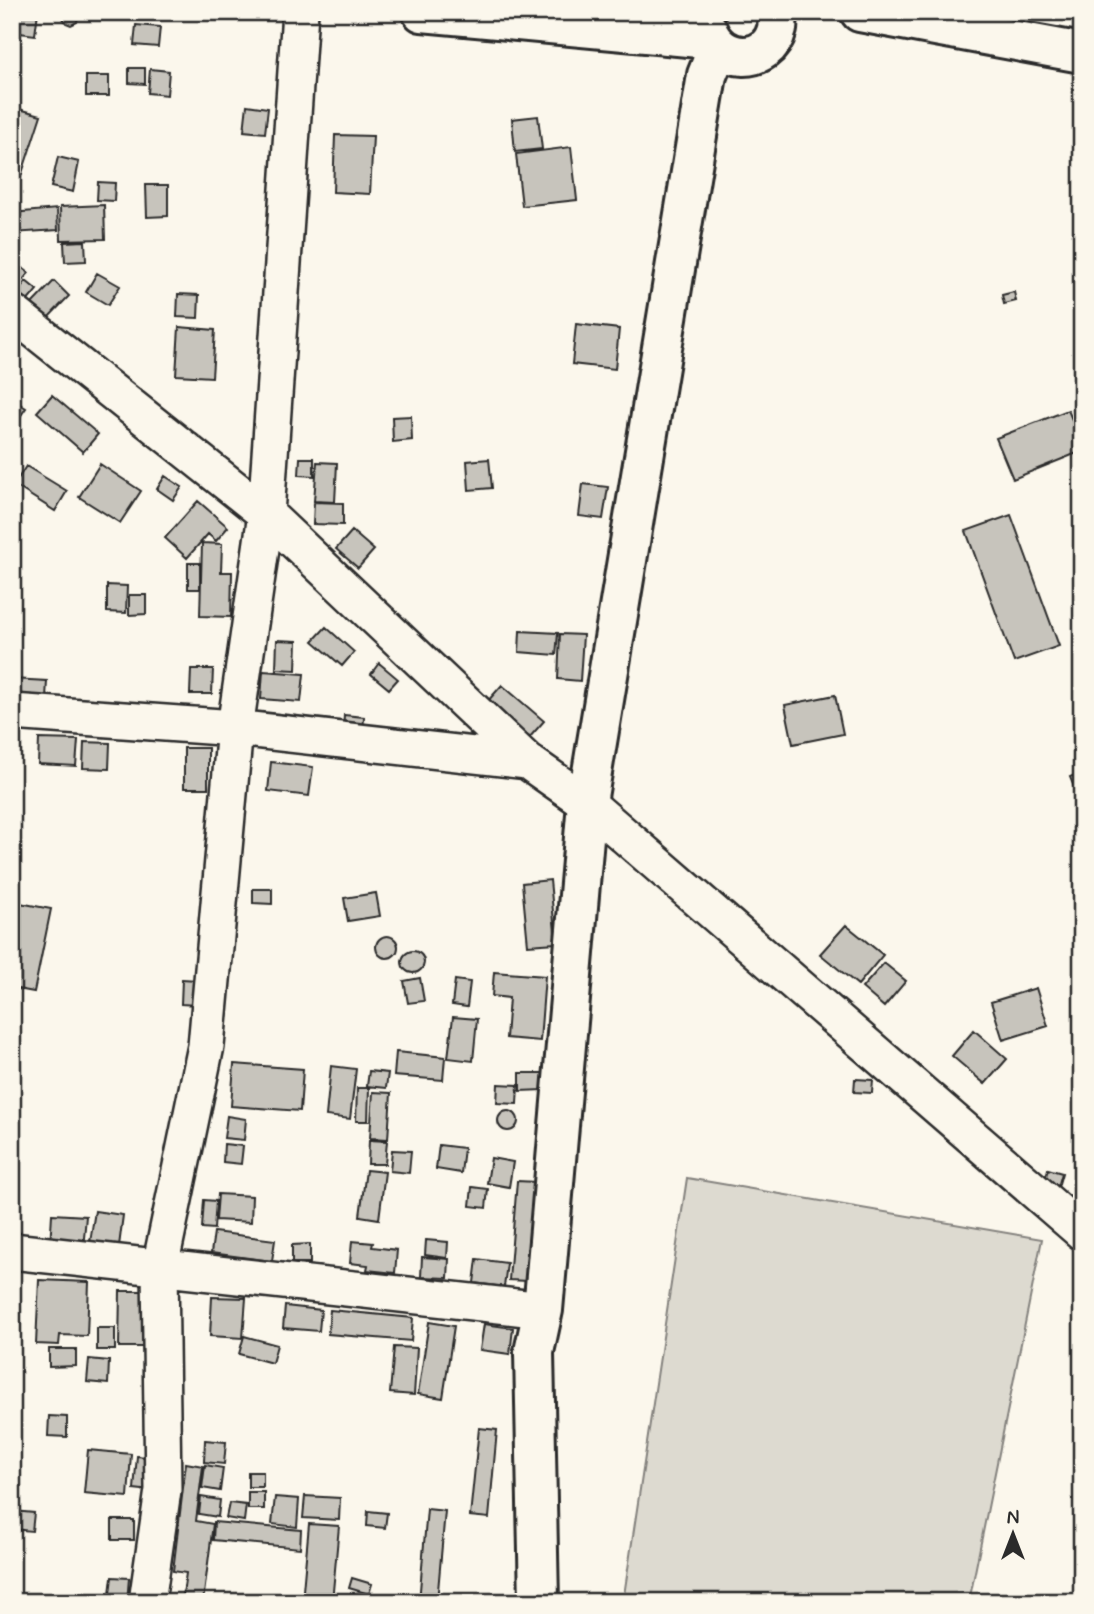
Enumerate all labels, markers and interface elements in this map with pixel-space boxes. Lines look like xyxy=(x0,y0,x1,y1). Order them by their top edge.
north arrow xyxy=(978,1498,1048,1568)
text: N xyxy=(1007,1506,1019,1531)

